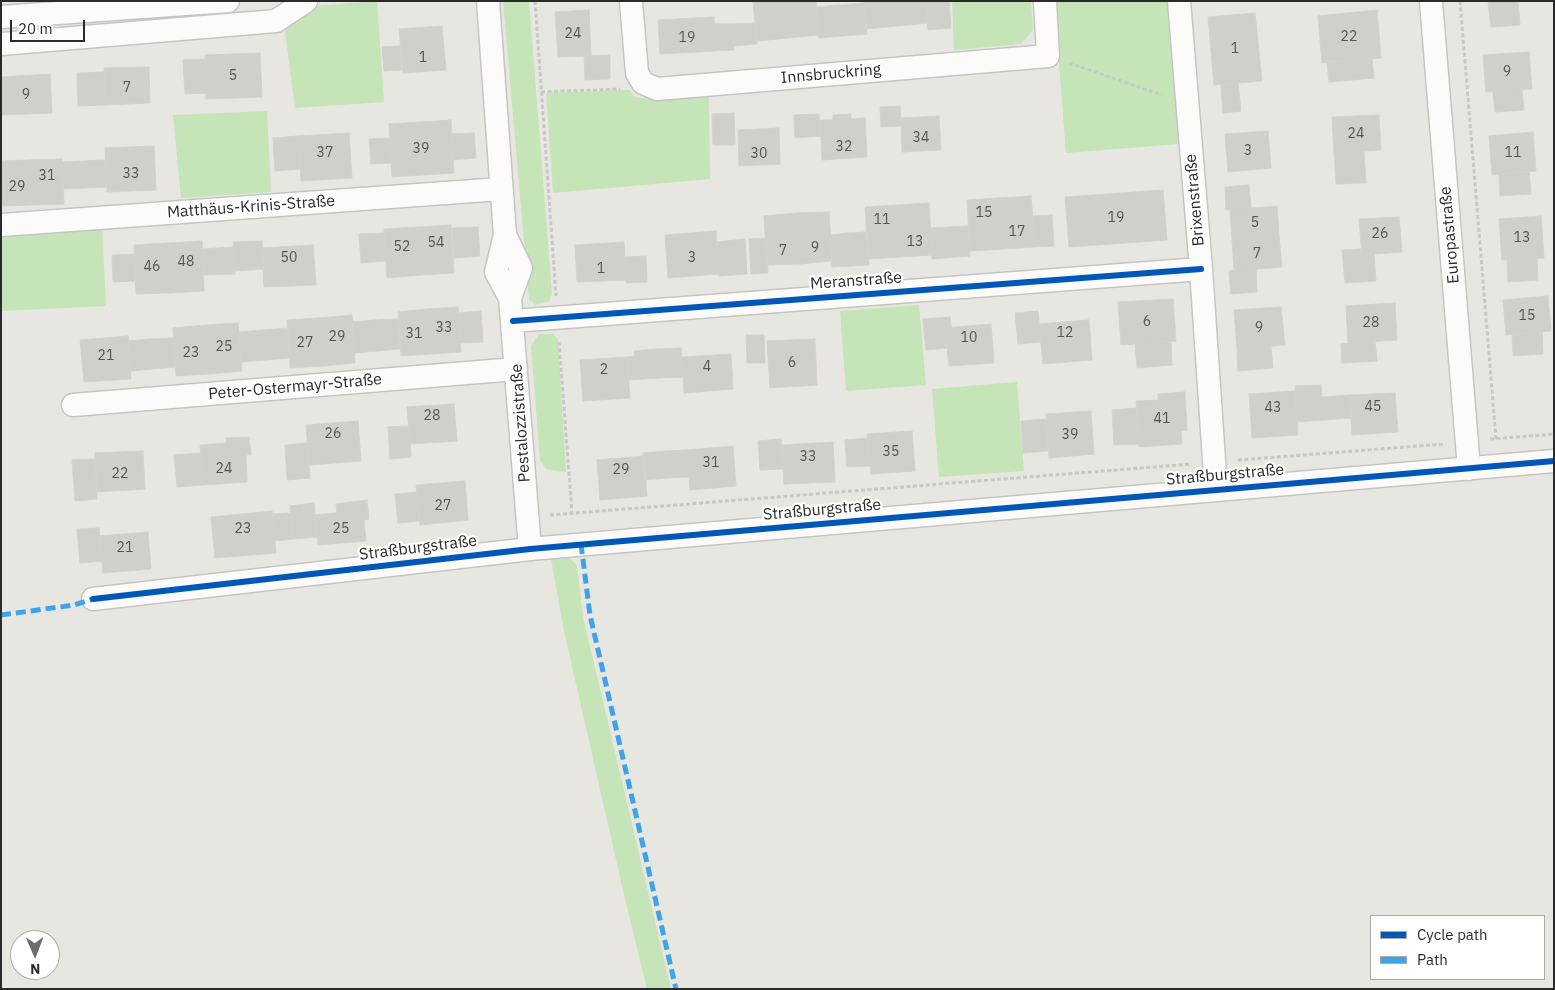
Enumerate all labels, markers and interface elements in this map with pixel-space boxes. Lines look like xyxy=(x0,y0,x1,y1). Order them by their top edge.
scale bar xyxy=(12,10,88,42)
text: 20 m xyxy=(18,19,53,38)
house number: 24 xyxy=(565,26,581,42)
house number: 22 xyxy=(1341,29,1357,45)
house number: 19 xyxy=(679,30,695,46)
house number: 1 xyxy=(1231,41,1239,57)
house number: 1 xyxy=(419,50,427,66)
street label: Innsbruckring xyxy=(780,60,882,88)
house number: 9 xyxy=(1503,64,1511,80)
house number: 5 xyxy=(229,68,237,84)
house number: 7 xyxy=(123,80,131,96)
house number: 9 xyxy=(22,87,30,103)
house number: 24 xyxy=(1348,126,1364,142)
house number: 34 xyxy=(913,130,929,146)
house number: 32 xyxy=(836,139,852,155)
house number: 39 xyxy=(413,141,429,157)
house number: 3 xyxy=(1244,143,1252,159)
house number: 37 xyxy=(317,145,333,161)
house number: 11 xyxy=(1505,145,1521,161)
house number: 30 xyxy=(751,146,767,162)
street label: Brixenstraße xyxy=(1181,153,1209,247)
house number: 33 xyxy=(123,166,139,182)
house number: 31 xyxy=(39,168,55,184)
house number: 29 xyxy=(9,179,25,195)
street label: Europastraße xyxy=(1436,186,1464,284)
street label: Matthäus-Krinis-Straße xyxy=(166,192,336,222)
house number: 15 xyxy=(976,205,992,221)
house number: 19 xyxy=(1108,210,1124,226)
house number: 11 xyxy=(874,212,890,228)
house number: 5 xyxy=(1251,215,1259,231)
house number: 17 xyxy=(1009,224,1025,240)
house number: 26 xyxy=(1372,226,1388,242)
house number: 13 xyxy=(1514,230,1530,246)
house number: 13 xyxy=(907,234,923,250)
house number: 54 xyxy=(428,235,444,251)
house number: 52 xyxy=(394,239,410,255)
house number: 9 xyxy=(811,240,819,256)
house number: 7 xyxy=(779,243,787,259)
house number: 7 xyxy=(1253,246,1261,262)
house number: 50 xyxy=(281,250,297,266)
house number: 3 xyxy=(688,250,696,266)
house number: 48 xyxy=(178,254,194,270)
house number: 46 xyxy=(144,259,160,275)
house number: 1 xyxy=(597,261,605,277)
street label: Meranstraße xyxy=(809,268,903,294)
house number: 15 xyxy=(1519,308,1535,324)
house number: 6 xyxy=(1143,314,1151,330)
house number: 28 xyxy=(1363,315,1379,331)
house number: 33 xyxy=(436,320,452,336)
house number: 9 xyxy=(1255,320,1263,336)
house number: 12 xyxy=(1057,325,1073,341)
house number: 31 xyxy=(406,326,422,342)
house number: 29 xyxy=(329,329,345,345)
house number: 10 xyxy=(961,330,977,346)
house number: 27 xyxy=(297,335,313,351)
house number: 25 xyxy=(216,339,232,355)
house number: 23 xyxy=(183,345,199,361)
house number: 21 xyxy=(98,348,114,364)
house number: 6 xyxy=(788,355,796,371)
house number: 4 xyxy=(703,359,711,375)
house number: 2 xyxy=(600,362,608,378)
street label: Pestalozzistraße xyxy=(507,363,535,483)
street label: Peter-Ostermayr-Straße xyxy=(207,370,383,404)
house number: 45 xyxy=(1365,399,1381,415)
house number: 43 xyxy=(1265,400,1281,416)
house number: 28 xyxy=(424,408,440,424)
house number: 41 xyxy=(1154,411,1170,427)
house number: 26 xyxy=(325,426,341,442)
house number: 39 xyxy=(1062,427,1078,443)
house number: 35 xyxy=(883,444,899,460)
house number: 33 xyxy=(800,449,816,465)
house number: 31 xyxy=(703,455,719,471)
street label: Straßburgstraße xyxy=(1165,460,1285,490)
house number: 24 xyxy=(216,461,232,477)
house number: 29 xyxy=(613,462,629,478)
house number: 22 xyxy=(112,466,128,482)
street label: Straßburgstraße xyxy=(762,495,882,525)
house number: 27 xyxy=(435,498,451,514)
house number: 23 xyxy=(235,521,251,537)
house number: 25 xyxy=(333,521,349,537)
street label: Straßburgstraße xyxy=(358,531,478,565)
house number: 21 xyxy=(117,540,133,556)
legend xyxy=(1370,915,1545,980)
text: Cycle path xyxy=(1417,925,1488,944)
north arrow xyxy=(10,930,60,980)
text: Path xyxy=(1417,950,1448,969)
text: N xyxy=(30,960,40,978)

